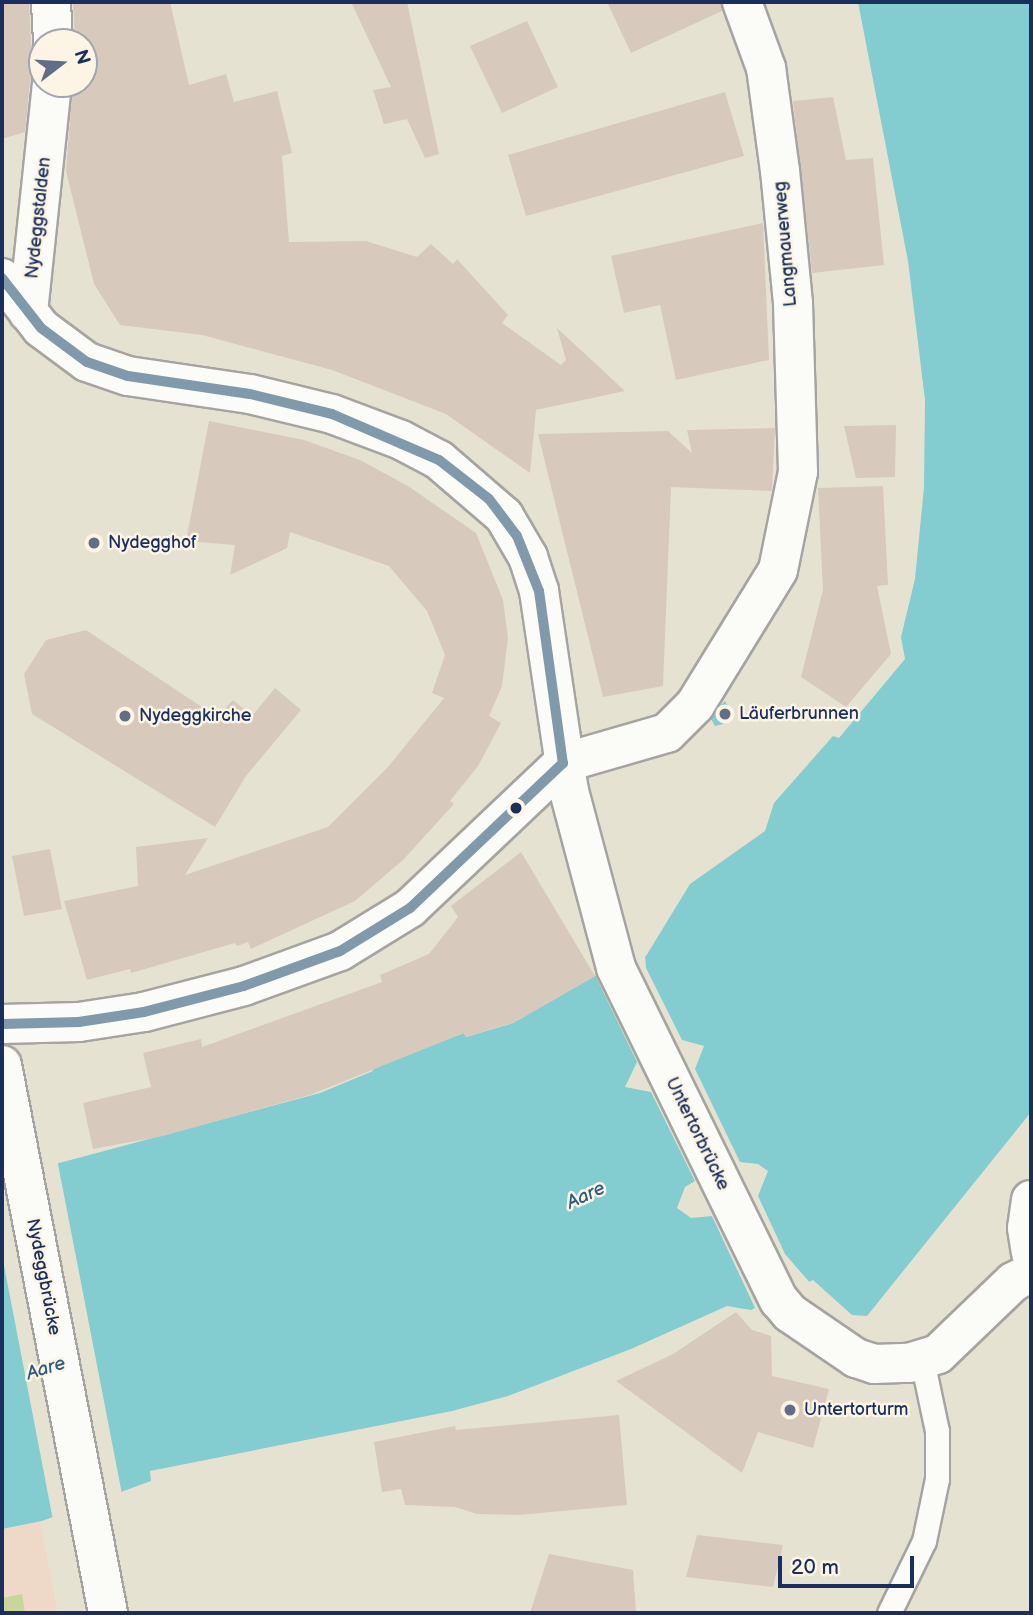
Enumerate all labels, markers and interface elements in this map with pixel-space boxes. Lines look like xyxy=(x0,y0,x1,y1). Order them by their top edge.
north arrow xyxy=(28,28,98,98)
text: N xyxy=(69,47,95,67)
street label: Nydeggstalden xyxy=(22,156,56,280)
street label: Langmauerweg xyxy=(770,180,802,308)
place label: Nydegghof xyxy=(108,532,197,554)
marker: Nydegghof xyxy=(86,535,102,551)
place label: Läuferbrunnen xyxy=(739,703,859,725)
place label: Nydeggkirche xyxy=(139,705,251,727)
marker: Läuferbrunnen xyxy=(717,706,733,722)
marker: Nydeggkirche xyxy=(117,708,133,724)
unlabelled marker xyxy=(509,801,523,815)
street label: Untertorbrücke xyxy=(660,1074,734,1194)
water label: Aare xyxy=(563,1177,609,1215)
street label: Nydeggbrücke xyxy=(21,1217,65,1337)
water label: Aare xyxy=(24,1352,68,1386)
place label: Untertorturm xyxy=(804,1399,908,1421)
marker: Untertorturm xyxy=(782,1402,798,1418)
scale bar xyxy=(781,1542,918,1586)
text: 20 m xyxy=(791,1555,839,1580)

